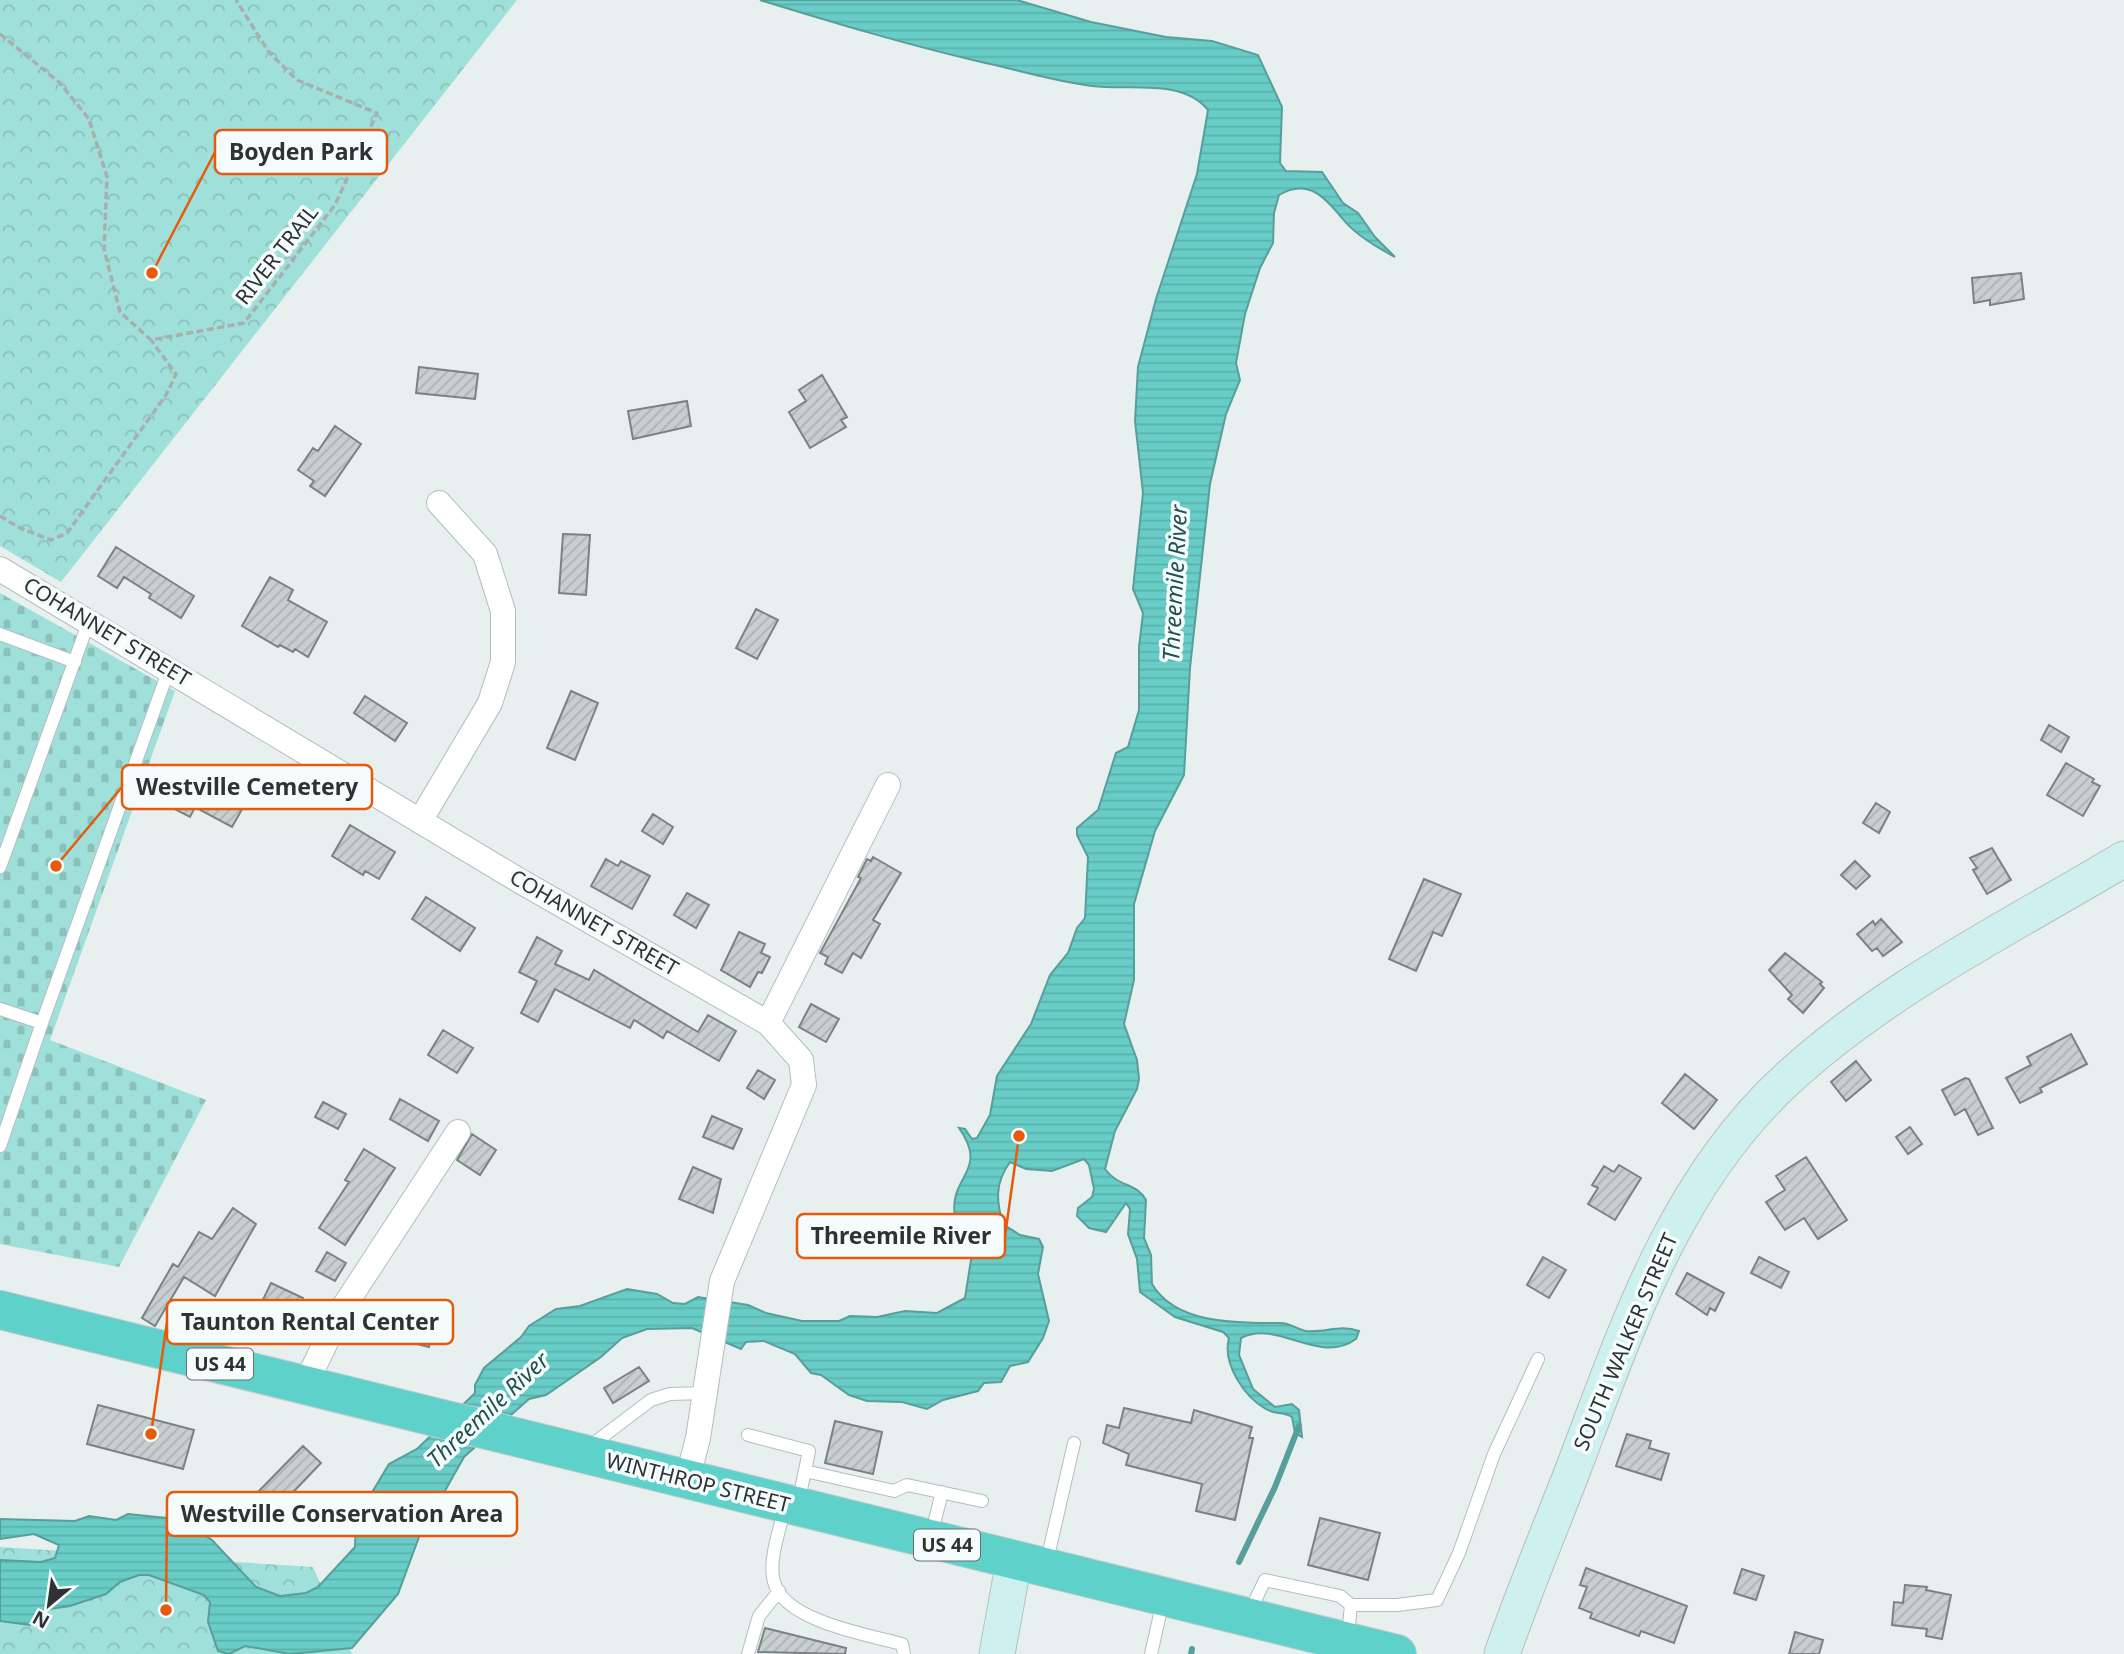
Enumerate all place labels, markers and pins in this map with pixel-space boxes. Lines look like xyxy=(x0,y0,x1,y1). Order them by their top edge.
callout: Boyden Park xyxy=(215,130,387,174)
callout: Westville Cemetery xyxy=(122,765,372,809)
callout: Threemile River xyxy=(797,1214,1005,1258)
callout: Taunton Rental Center xyxy=(167,1300,453,1344)
callout: Westville Conservation Area xyxy=(167,1492,517,1536)

